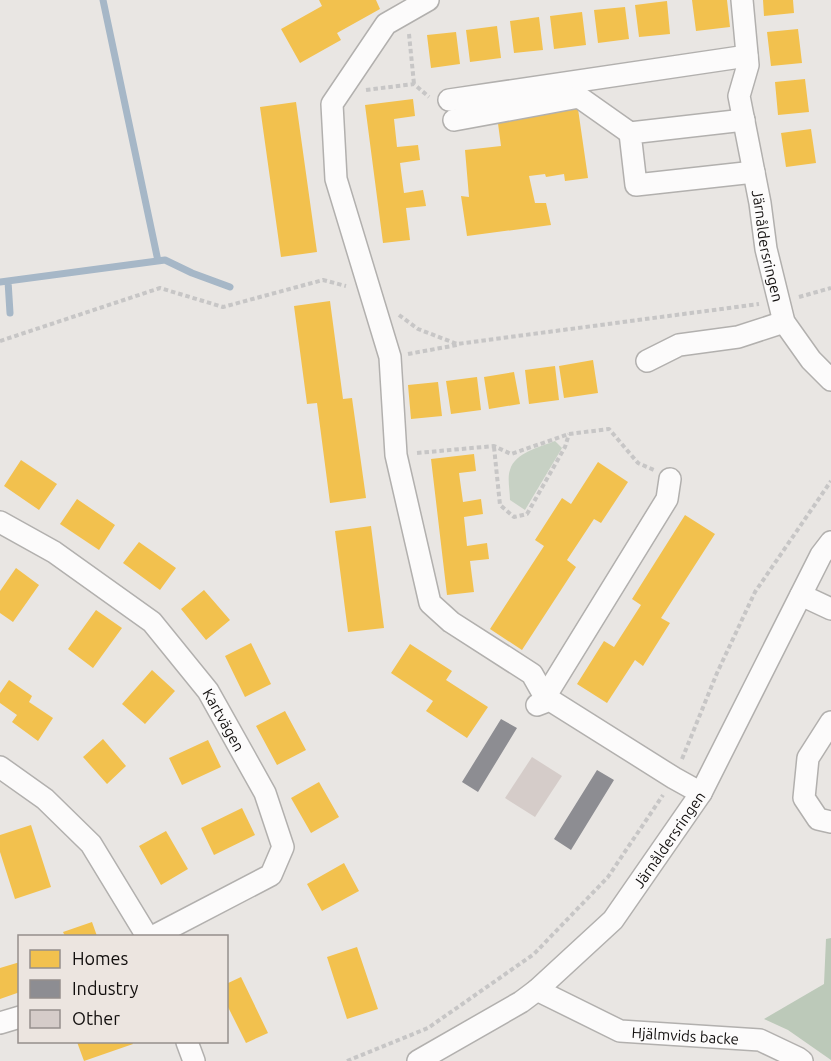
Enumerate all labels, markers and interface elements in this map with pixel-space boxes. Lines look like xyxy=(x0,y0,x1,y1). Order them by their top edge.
street label: Järnåldersringen xyxy=(749,188,787,303)
street label: Kartvägen xyxy=(200,685,248,754)
street label: Järnåldersringen xyxy=(629,788,708,891)
legend xyxy=(18,935,228,1043)
text: Homes xyxy=(72,948,129,968)
text: Industry xyxy=(72,978,139,998)
text: Other xyxy=(72,1008,120,1028)
street label: Hjälmvids backe xyxy=(631,1023,739,1047)

